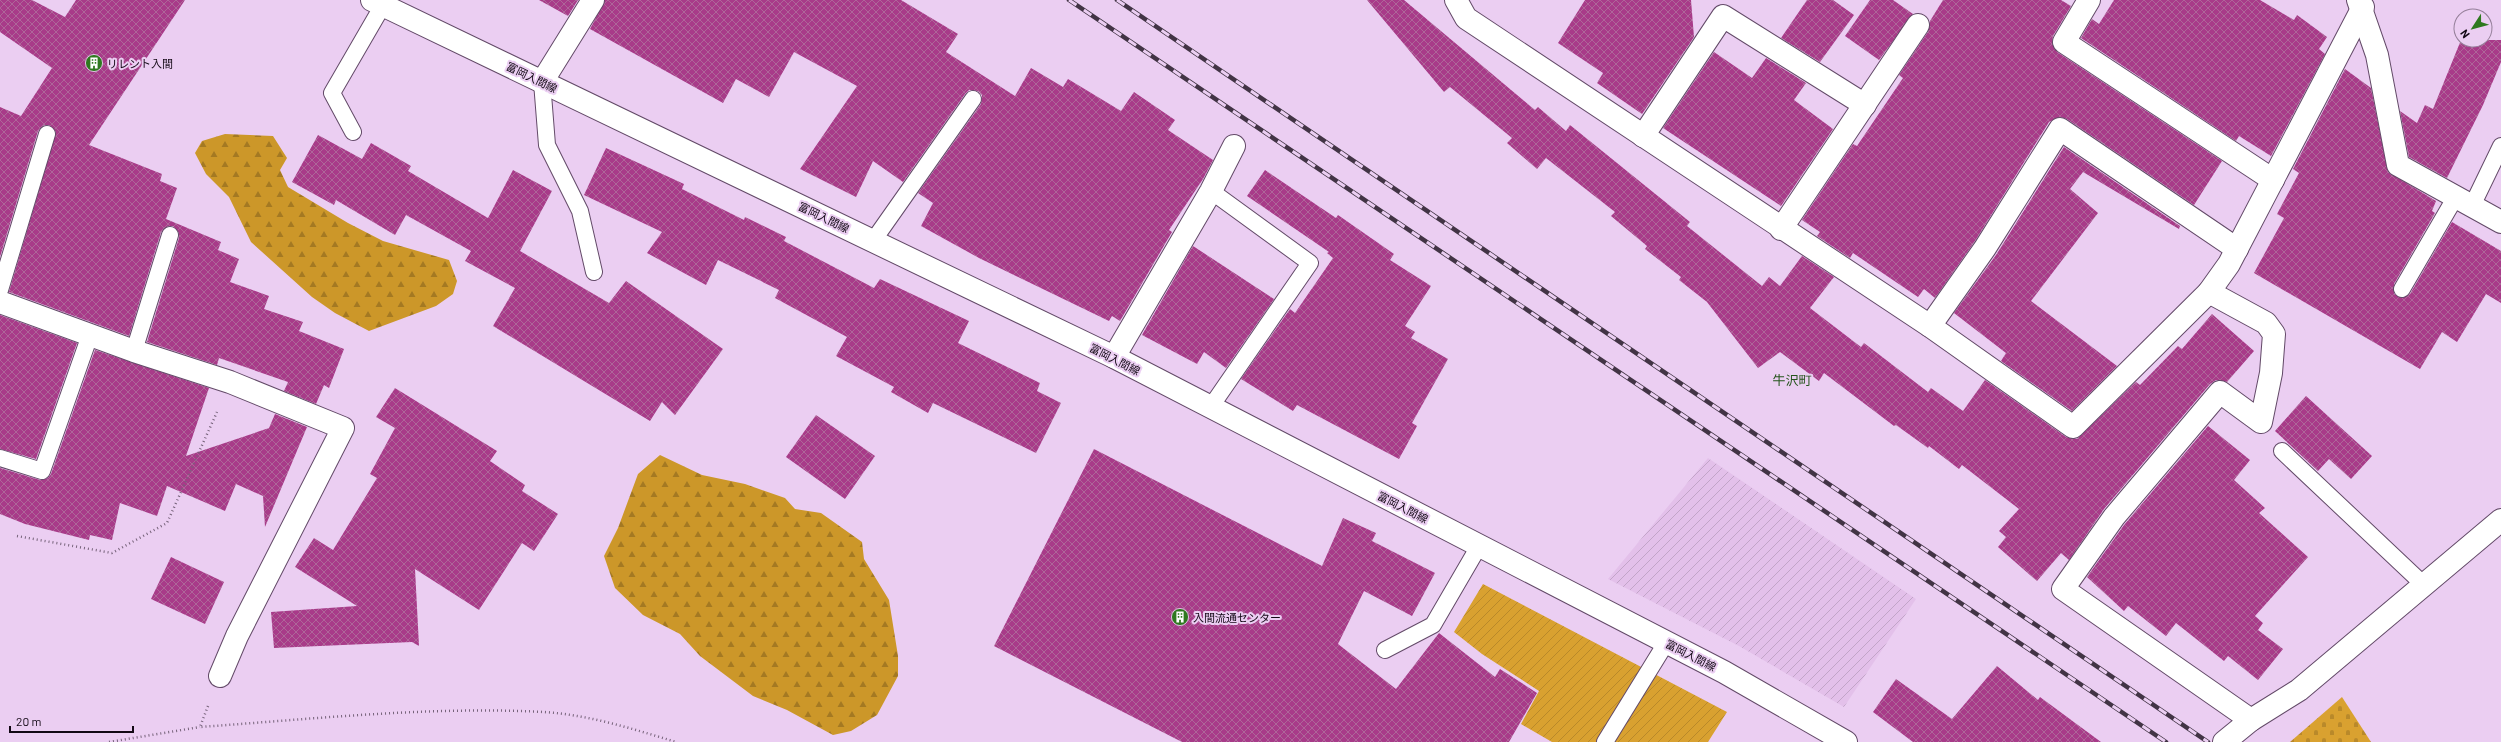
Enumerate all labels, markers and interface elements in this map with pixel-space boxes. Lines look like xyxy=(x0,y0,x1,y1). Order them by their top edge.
north arrow xyxy=(2453,8,2493,48)
text: N xyxy=(2457,27,2472,41)
building icon: リレント入間 xyxy=(84,53,104,73)
place label: リレント入間 xyxy=(107,57,173,70)
street label: 富岡入間線 xyxy=(504,59,560,95)
street label: 富岡入間線 xyxy=(796,199,852,235)
street label: 富岡入間線 xyxy=(1088,341,1142,377)
district label: 牛沢町 xyxy=(1772,372,1812,388)
street label: 富岡入間線 xyxy=(1376,489,1430,525)
building icon: 入間流通センター xyxy=(1170,607,1190,627)
place label: 入間流通センター xyxy=(1193,611,1281,624)
street label: 富岡入間線 xyxy=(1664,637,1718,673)
scale bar xyxy=(10,708,133,734)
text: 20 m xyxy=(16,714,42,728)

